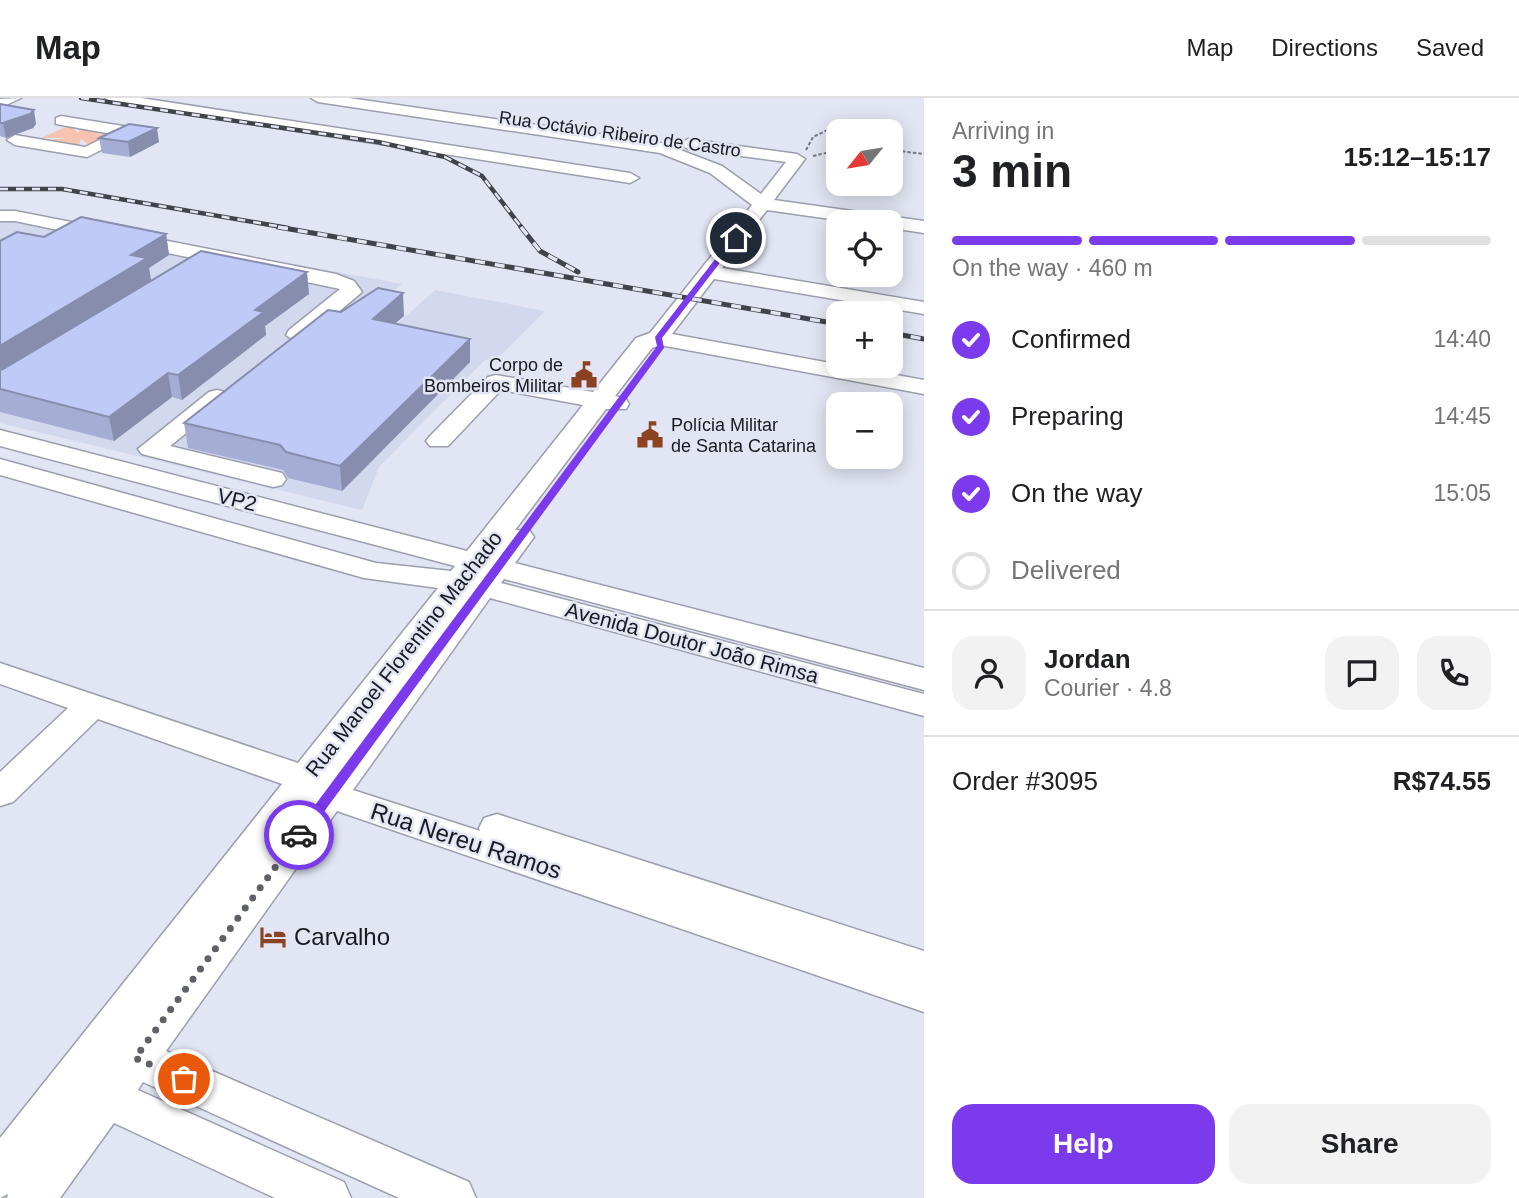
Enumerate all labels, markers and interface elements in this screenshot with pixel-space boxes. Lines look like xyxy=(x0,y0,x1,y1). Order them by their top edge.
text: Map xyxy=(35,29,101,66)
text: Map xyxy=(1187,34,1233,61)
text: Directions xyxy=(1271,34,1378,61)
text: Saved xyxy=(1416,34,1484,61)
street label: Rua Octávio Ribeiro de Castro xyxy=(498,107,742,161)
text: Arriving in xyxy=(952,118,1054,144)
north arrow xyxy=(826,119,903,196)
map controls xyxy=(826,119,903,469)
text: 15:12–15:17 xyxy=(1344,142,1491,172)
text: 3 min xyxy=(952,145,1072,197)
pin xyxy=(706,208,766,268)
button: locate xyxy=(826,210,903,287)
icon: home xyxy=(717,219,755,257)
text: On the way · 460 m xyxy=(952,255,1153,281)
button: + xyxy=(826,301,903,378)
icon: check xyxy=(952,321,990,359)
text: Confirmed xyxy=(1011,324,1131,354)
text: 14:40 xyxy=(1433,326,1491,352)
place label: Corpo de Bombeiros Militar xyxy=(424,355,563,396)
public building icon: Corpo de Bombeiros Militar xyxy=(569,360,599,390)
button: − xyxy=(826,392,903,469)
icon: check xyxy=(952,398,990,436)
text: Preparing xyxy=(1011,401,1124,431)
text: 14:45 xyxy=(1433,403,1491,429)
place label: Polícia Militar de Santa Catarina xyxy=(671,415,817,456)
public building icon: Polícia Militar de Santa Catarina xyxy=(635,420,665,450)
icon: check xyxy=(952,475,990,513)
text: On the way xyxy=(1011,478,1143,508)
text: 15:05 xyxy=(1433,480,1491,506)
street label: VP2 xyxy=(215,484,259,515)
street label: Rua Manoel Florentino Machado xyxy=(301,527,506,781)
text: Delivered xyxy=(1011,555,1121,585)
street label: Avenida Doutor João Rimsa xyxy=(563,598,822,687)
button: person xyxy=(952,636,1026,710)
button: chat xyxy=(1325,636,1399,710)
button: phone xyxy=(1417,636,1491,710)
text: Jordan xyxy=(1044,644,1131,674)
text: Courier · 4.8 xyxy=(1044,675,1172,701)
text: Order #3095 xyxy=(952,766,1098,796)
text: R$74.55 xyxy=(1393,766,1491,796)
street label: Rua Nereu Ramos xyxy=(367,797,565,884)
courier xyxy=(264,800,334,870)
icon: car xyxy=(280,816,318,854)
hotel icon: Carvalho xyxy=(258,922,288,952)
place label: Carvalho xyxy=(294,923,390,950)
pin xyxy=(154,1049,214,1109)
icon: bag xyxy=(165,1060,203,1098)
button: Help xyxy=(952,1104,1215,1184)
button: Share xyxy=(1229,1104,1491,1184)

